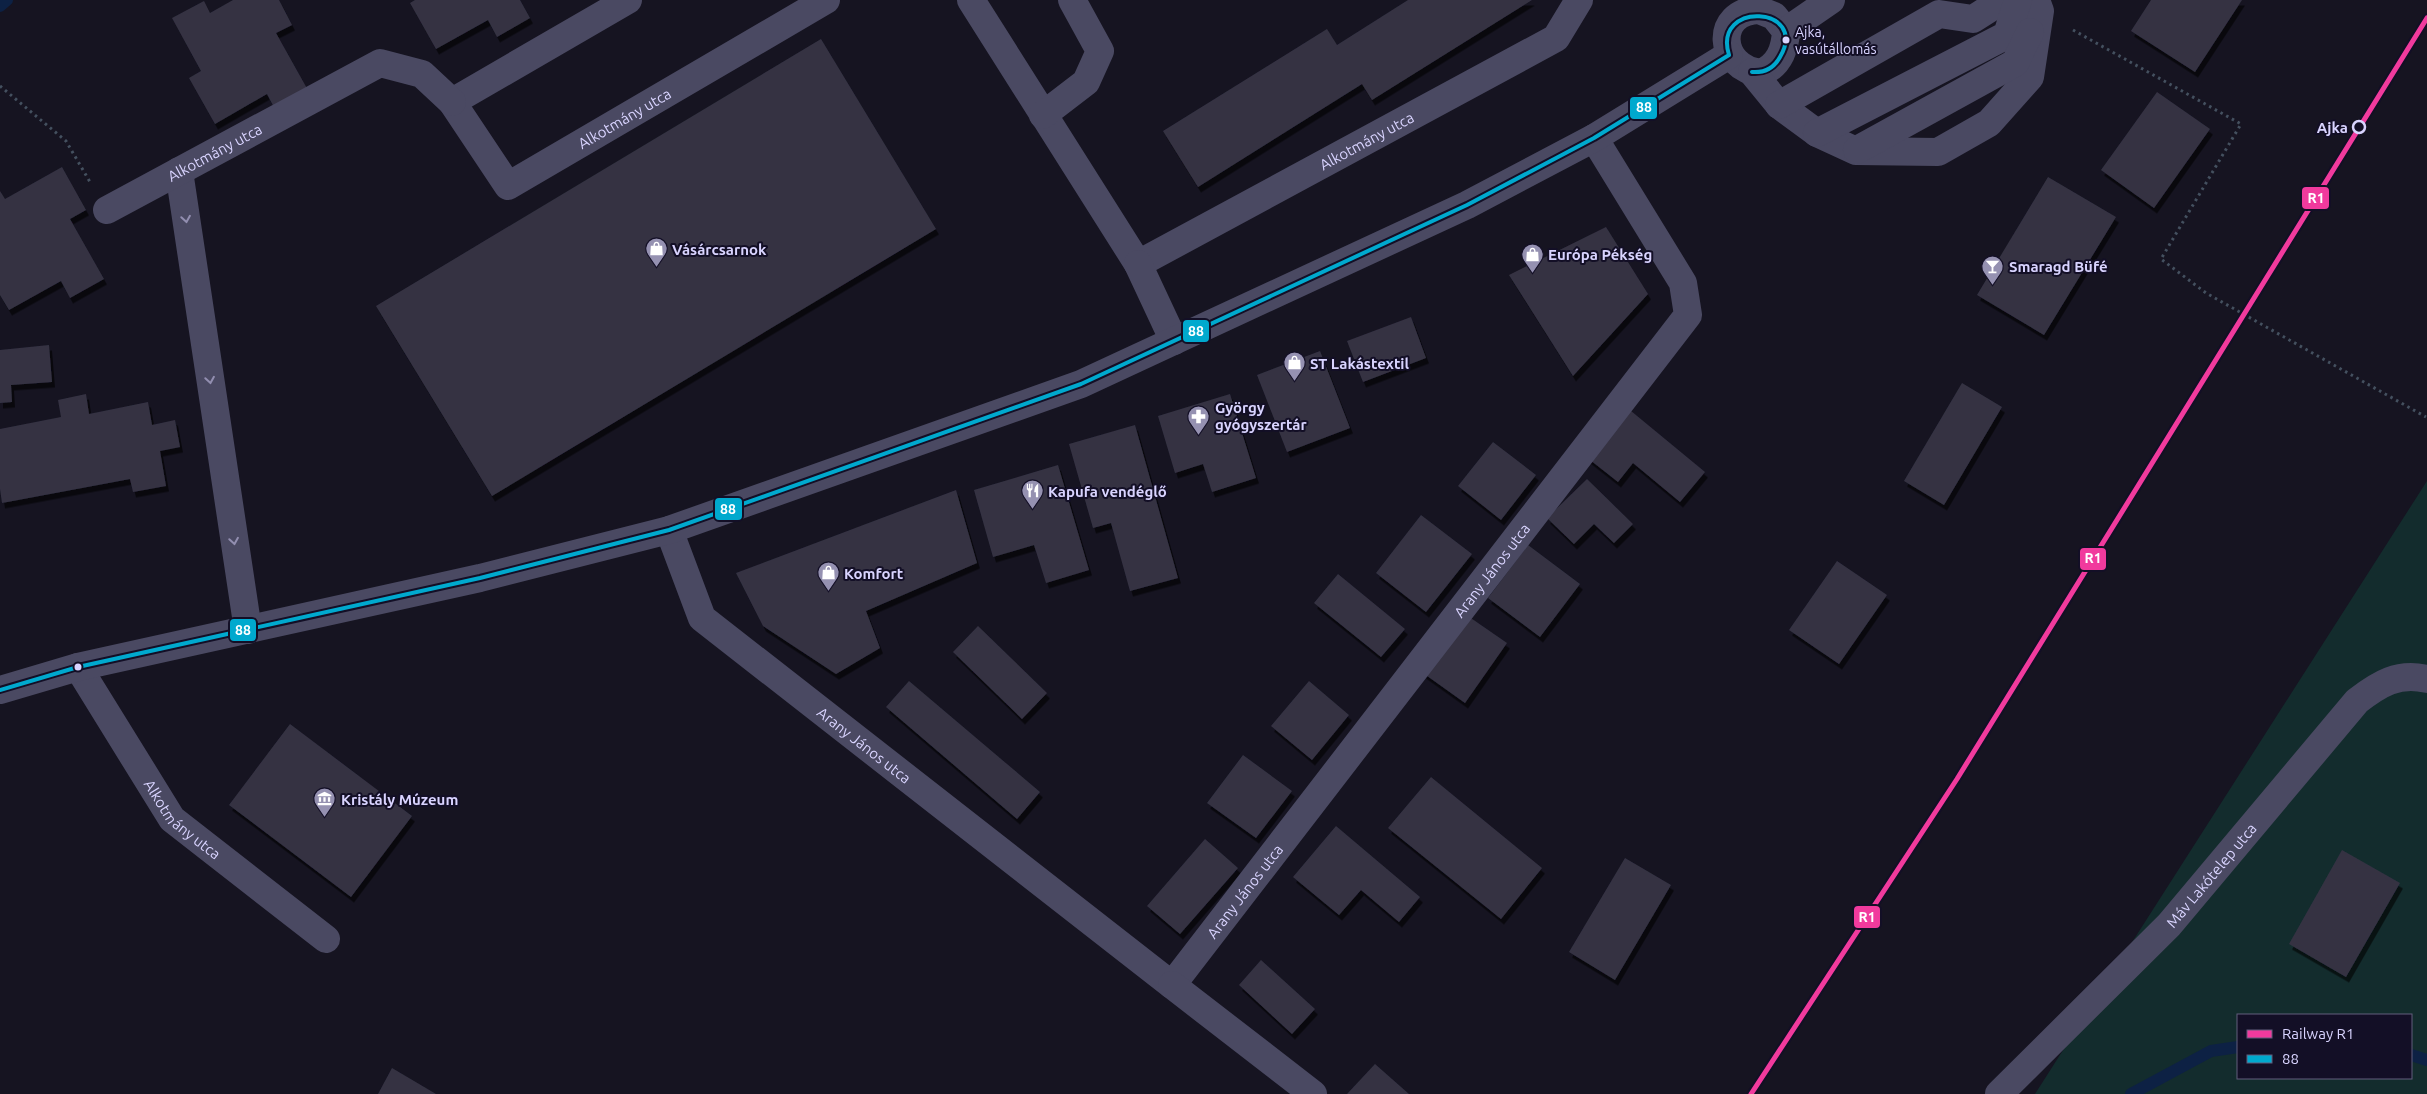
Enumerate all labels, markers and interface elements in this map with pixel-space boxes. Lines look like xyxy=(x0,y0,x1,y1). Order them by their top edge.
place label: Ajka, vasútállomás xyxy=(1795,24,1877,57)
marker: Ajka, vasútállomás xyxy=(1781,35,1791,45)
street label: Alkotmány utca xyxy=(575,84,674,152)
line badge: 88 xyxy=(1629,96,1658,120)
text: 88 xyxy=(1636,99,1652,115)
street label: Alkotmány utca xyxy=(1316,108,1416,173)
place label: Ajka xyxy=(2317,119,2348,136)
street label: Alkotmány utca xyxy=(164,120,264,184)
marker: Ajka xyxy=(2352,120,2366,134)
line badge: R1 xyxy=(2301,186,2330,210)
text: R1 xyxy=(2307,190,2325,206)
one-way arrow xyxy=(181,215,191,224)
shop icon: Vásárcsarnok xyxy=(644,237,668,268)
place label: Vásárcsarnok xyxy=(672,241,767,258)
shop icon: Európa Pékség xyxy=(1520,242,1544,273)
place label: Európa Pékség xyxy=(1548,246,1652,263)
bar icon: Smaragd Büfé xyxy=(1981,254,2005,285)
place label: Smaragd Büfé xyxy=(2009,258,2108,275)
line badge: 88 xyxy=(1182,319,1210,343)
text: 88 xyxy=(1188,323,1204,339)
shop icon: ST Lakástextil xyxy=(1282,351,1306,382)
place label: ST Lakástextil xyxy=(1310,355,1410,372)
one-way arrow xyxy=(205,376,215,384)
place label: György gyógyszertár xyxy=(1215,399,1307,433)
pharmacy icon: György gyógyszertár xyxy=(1187,404,1211,435)
restaurant icon: Kapufa vendéglő xyxy=(1020,479,1044,510)
place label: Kapufa vendéglő xyxy=(1048,483,1167,500)
line badge: 88 xyxy=(714,497,743,521)
text: 88 xyxy=(720,501,736,517)
street label: Arany János utca xyxy=(1450,520,1533,620)
one-way arrow xyxy=(229,536,239,545)
line badge: R1 xyxy=(2079,547,2107,571)
text: R1 xyxy=(2084,550,2102,566)
shop icon: Komfort xyxy=(816,561,840,592)
place label: Komfort xyxy=(844,565,904,582)
line badge: 88 xyxy=(229,618,257,642)
text: 88 xyxy=(235,622,251,638)
unlabelled marker xyxy=(73,662,83,672)
street label: Arany János utca xyxy=(814,703,914,787)
street label: Alkotmány utca xyxy=(141,776,224,862)
museum icon: Kristály Múzeum xyxy=(313,787,337,818)
place label: Kristály Múzeum xyxy=(341,791,458,808)
street label: Máv Lakótelep utca xyxy=(2162,819,2259,930)
street label: Arany János utca xyxy=(1203,841,1286,941)
line badge: R1 xyxy=(1853,905,1881,929)
text: R1 xyxy=(1858,909,1876,925)
legend xyxy=(2237,1014,2412,1079)
text: Railway R1 xyxy=(2282,1025,2354,1042)
text: 88 xyxy=(2282,1050,2299,1067)

